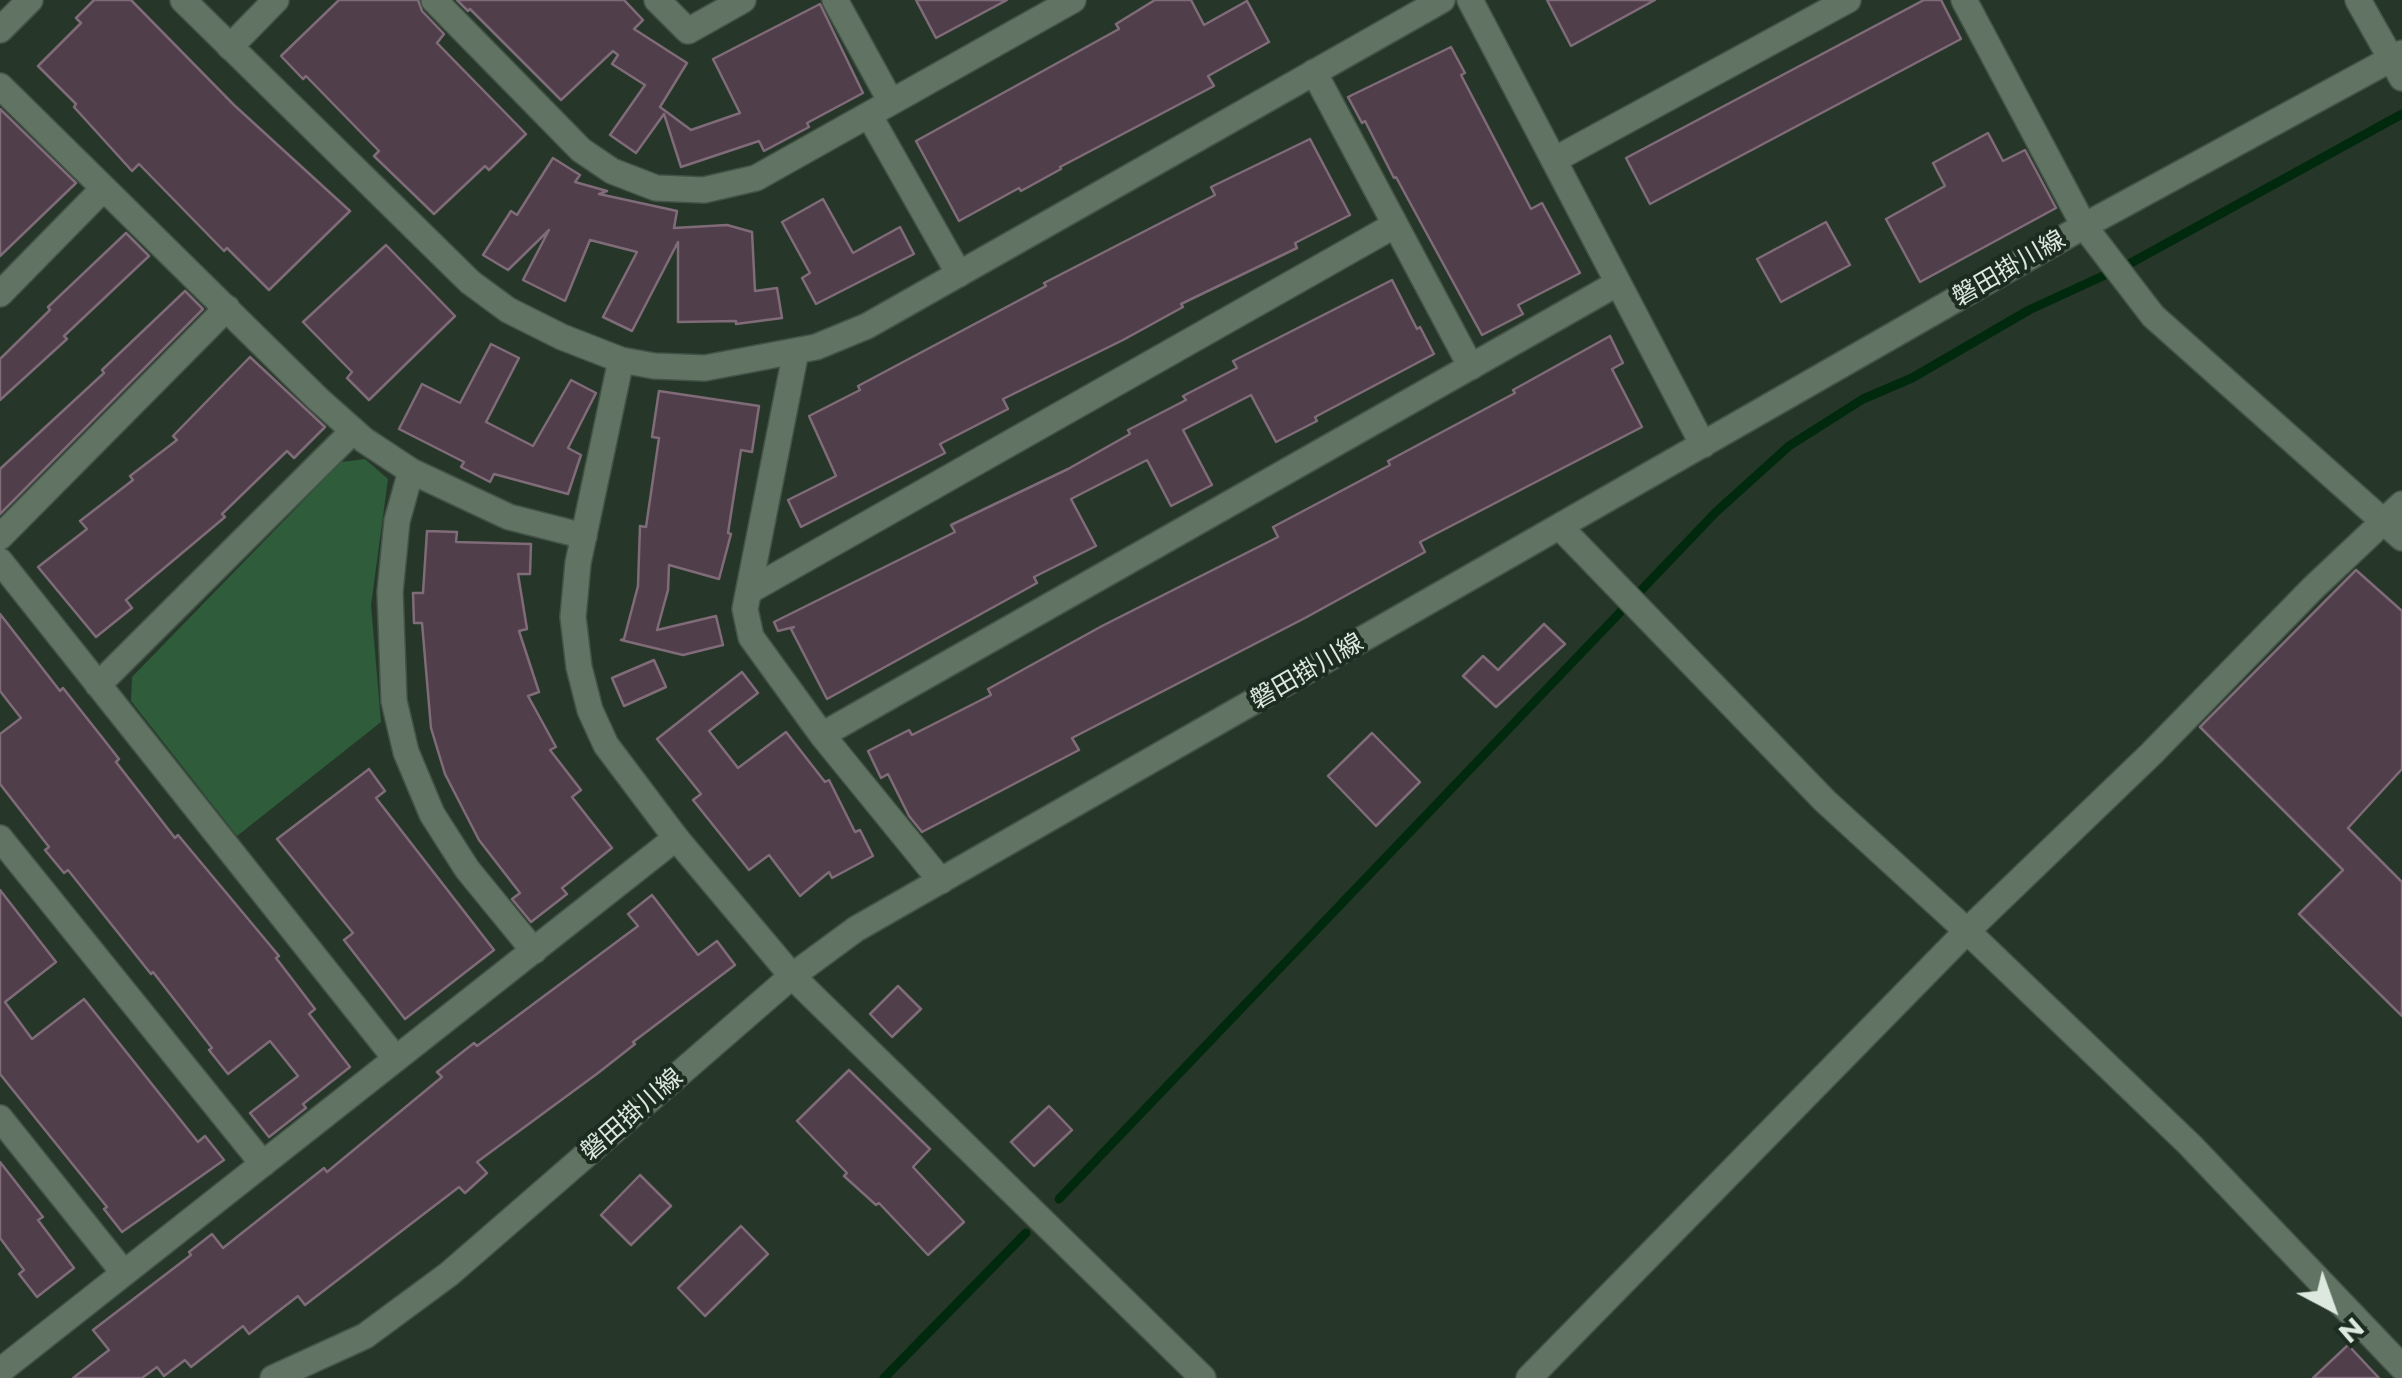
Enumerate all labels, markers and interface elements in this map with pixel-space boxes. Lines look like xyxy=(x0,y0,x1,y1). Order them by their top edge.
street label: 磐田掛川線 xyxy=(1947,225,2071,313)
street label: 磐田掛川線 xyxy=(1245,628,1369,716)
street label: 磐田掛川線 xyxy=(575,1063,689,1167)
north arrow xyxy=(2282,1258,2382,1358)
text: N xyxy=(2332,1310,2371,1351)

